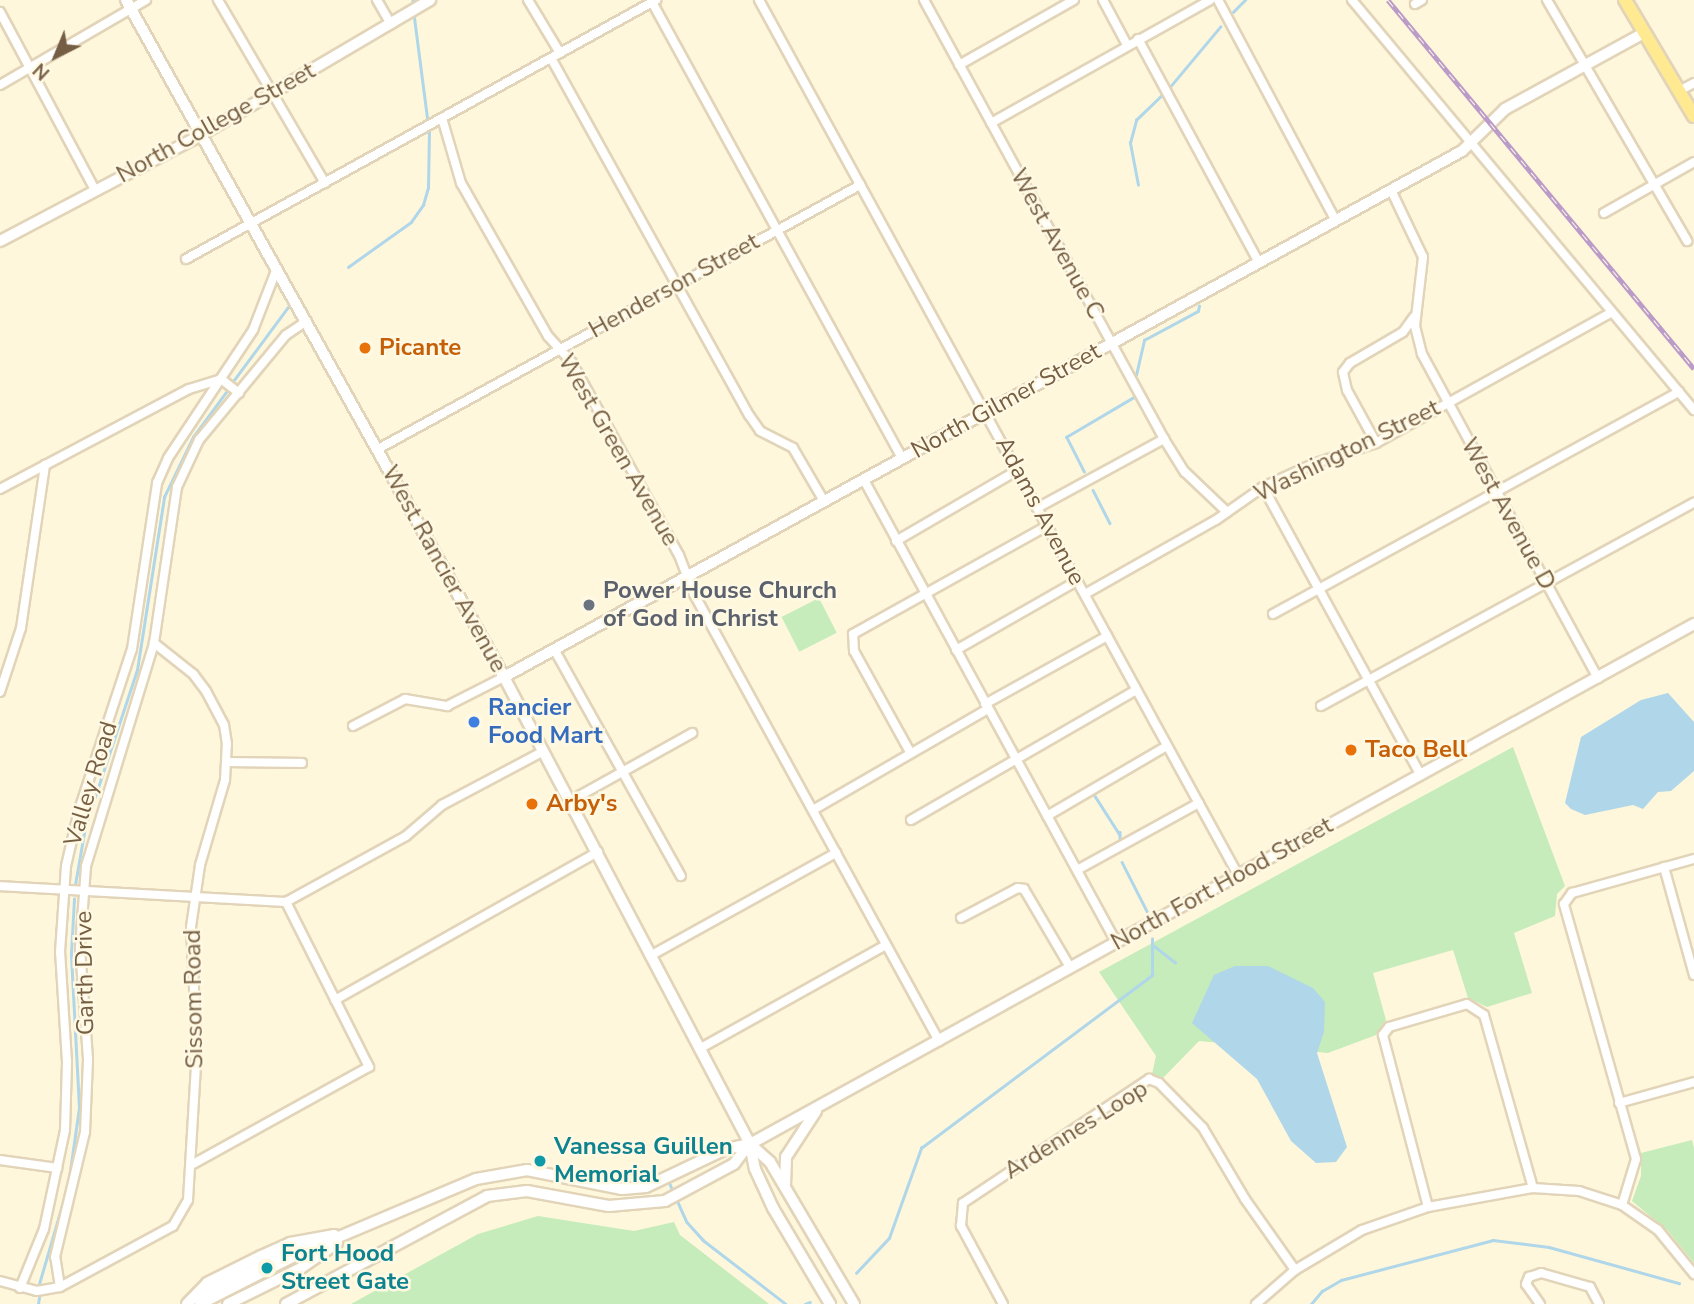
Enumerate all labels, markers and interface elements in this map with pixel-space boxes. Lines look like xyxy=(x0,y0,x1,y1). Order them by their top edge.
north arrow xyxy=(21,21,91,91)
street label: North College Street xyxy=(112,56,320,190)
text: N xyxy=(28,57,56,86)
street label: West Avenue C xyxy=(1004,164,1110,324)
street label: Henderson Street xyxy=(584,227,764,345)
place label: Picante xyxy=(379,334,461,362)
street label: North Gilmer Street xyxy=(906,337,1106,465)
marker: Picante xyxy=(357,340,373,356)
street label: West Green Avenue xyxy=(551,349,685,551)
street label: Washington Street xyxy=(1249,394,1445,508)
street label: Adams Avenue xyxy=(989,432,1091,590)
street label: West Avenue D xyxy=(1454,433,1562,595)
street label: West Rancier Avenue xyxy=(375,461,513,677)
place label: Power House Church of God in Christ xyxy=(603,577,837,633)
marker: Power House Church of God in Christ xyxy=(581,597,597,613)
place label: Rancier Food Mart xyxy=(488,694,603,750)
marker: Rancier Food Mart xyxy=(466,714,482,730)
street label: Valley Road xyxy=(58,718,124,850)
place label: Taco Bell xyxy=(1365,736,1467,764)
marker: Taco Bell xyxy=(1343,742,1359,758)
place label: Arby's xyxy=(546,790,618,818)
marker: Arby's xyxy=(524,796,540,812)
street label: North Fort Hood Street xyxy=(1106,811,1338,957)
street label: Garth Drive xyxy=(70,911,100,1035)
street label: Sissom Road xyxy=(178,929,210,1069)
street label: Ardennes Loop xyxy=(999,1074,1153,1186)
place label: Vanessa Guillen Memorial xyxy=(554,1133,733,1189)
marker: Vanessa Guillen Memorial xyxy=(532,1153,548,1169)
place label: Fort Hood Street Gate xyxy=(281,1240,409,1296)
marker: Fort Hood Street Gate xyxy=(259,1260,275,1276)

